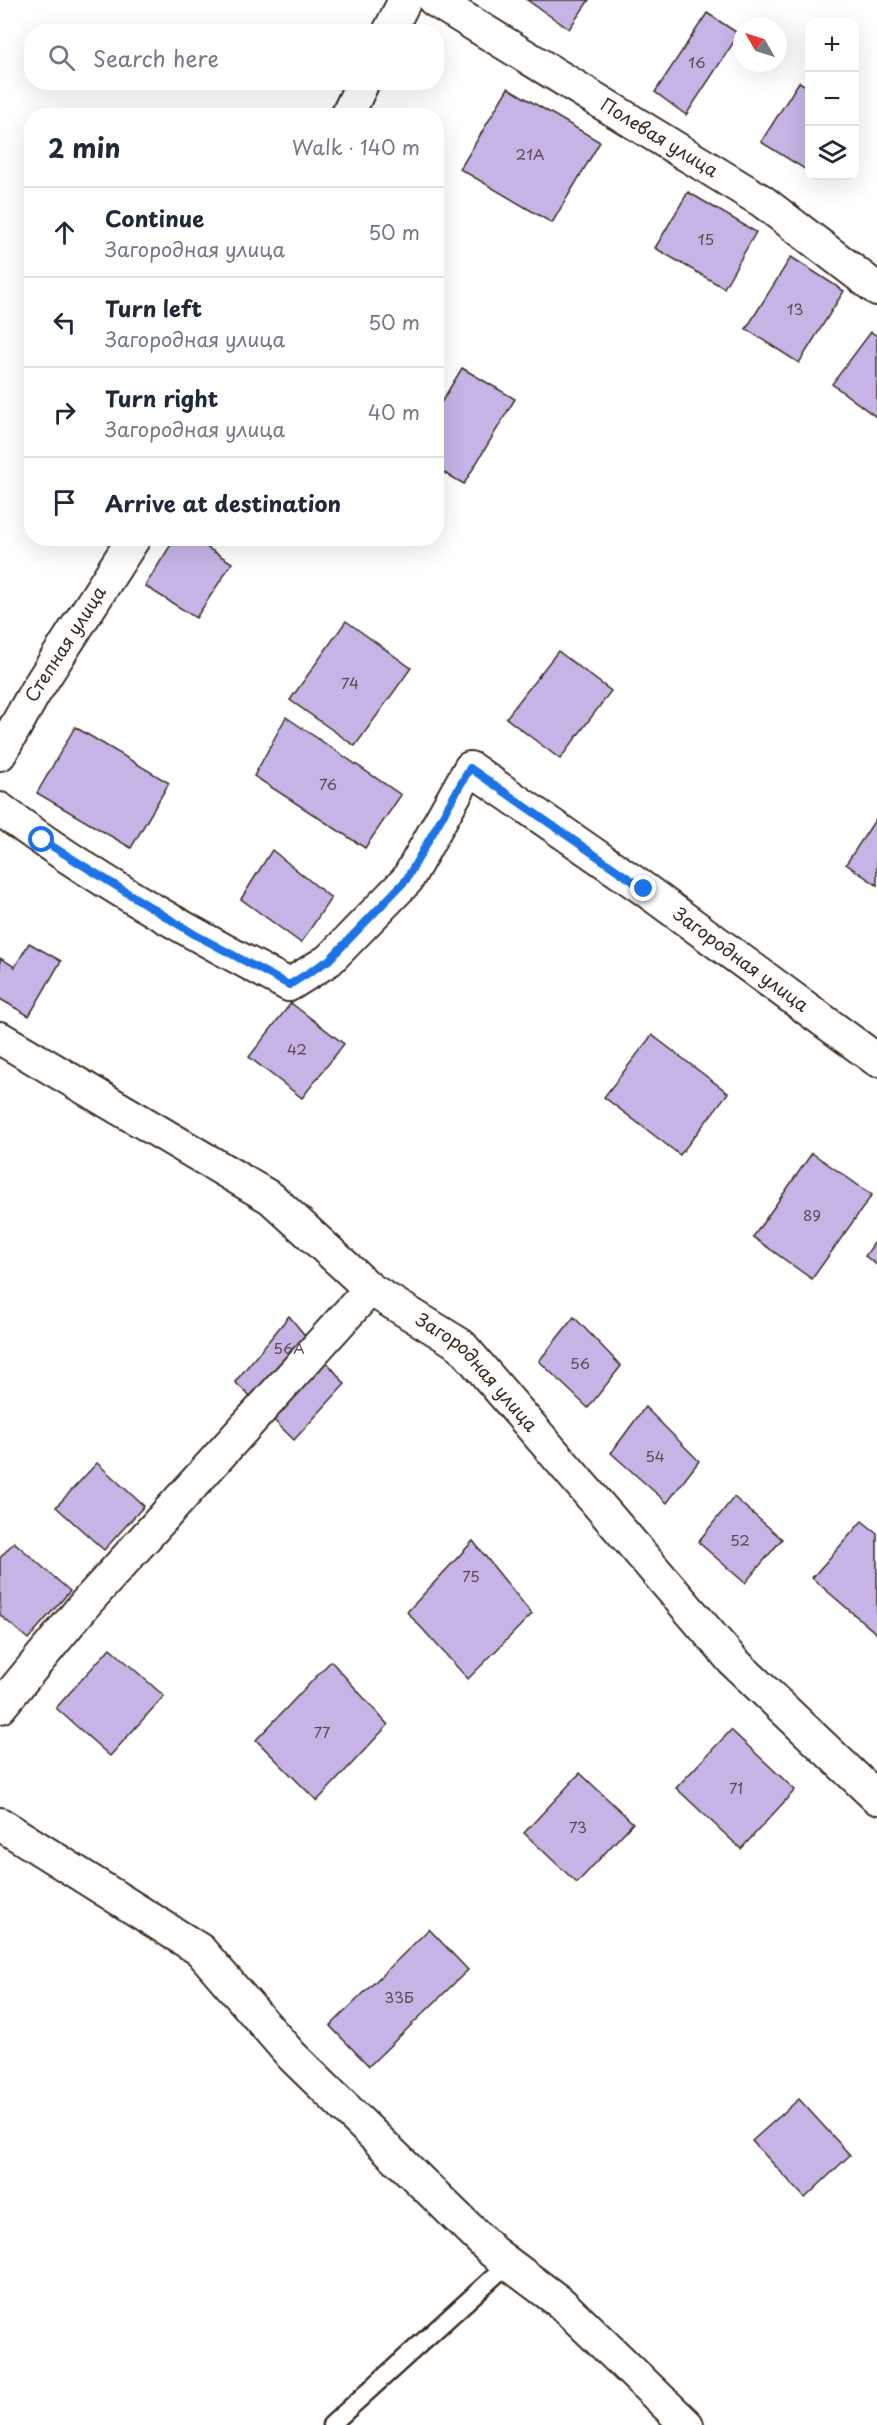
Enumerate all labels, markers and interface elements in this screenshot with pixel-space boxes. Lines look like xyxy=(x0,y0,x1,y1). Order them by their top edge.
north arrow xyxy=(733,18,787,72)
map controls xyxy=(805,18,859,180)
button: + xyxy=(805,18,859,72)
search box xyxy=(24,24,444,90)
icon: search xyxy=(45,41,78,74)
text: Search here xyxy=(93,41,219,74)
house number: 16 xyxy=(688,50,706,73)
button: − xyxy=(805,72,859,126)
street label: Полевая улица xyxy=(596,90,724,183)
button: layers xyxy=(805,126,859,180)
text: 2 min xyxy=(48,128,121,167)
text: Walk · 140 m xyxy=(292,132,420,162)
house number: 21А xyxy=(516,142,544,165)
text: Continue xyxy=(105,201,204,234)
icon: ahead xyxy=(48,216,81,249)
text: 50 m xyxy=(368,217,420,247)
house number: 15 xyxy=(698,227,714,250)
text: Загородная улица xyxy=(105,234,285,264)
text: Turn left xyxy=(105,291,202,324)
house number: 13 xyxy=(787,297,803,320)
icon: left xyxy=(48,306,81,339)
text: 50 m xyxy=(368,307,420,337)
text: Загородная улица xyxy=(105,324,285,354)
text: Turn right xyxy=(105,381,218,414)
icon: right xyxy=(48,396,81,429)
text: 40 m xyxy=(368,397,420,427)
text: Загородная улица xyxy=(105,414,285,444)
icon: arrive xyxy=(48,486,81,519)
text: Arrive at destination xyxy=(105,486,341,519)
street label: Степная улица xyxy=(17,580,112,706)
house number: 74 xyxy=(341,671,359,694)
house number: 76 xyxy=(319,772,337,795)
route start xyxy=(28,826,54,852)
route end xyxy=(630,875,656,901)
street label: Загородная улица xyxy=(668,900,815,1018)
house number: 42 xyxy=(287,1037,307,1060)
house number: 89 xyxy=(803,1203,821,1226)
street label: Загородная улица xyxy=(411,1305,545,1437)
house number: 56А xyxy=(273,1336,305,1359)
house number: 56 xyxy=(570,1351,590,1374)
house number: 54 xyxy=(645,1444,665,1467)
house number: 52 xyxy=(730,1528,750,1551)
house number: 75 xyxy=(462,1564,480,1587)
house number: 77 xyxy=(314,1720,330,1743)
house number: 71 xyxy=(729,1776,743,1799)
house number: 73 xyxy=(569,1815,587,1838)
house number: 33Б xyxy=(384,1985,414,2008)

